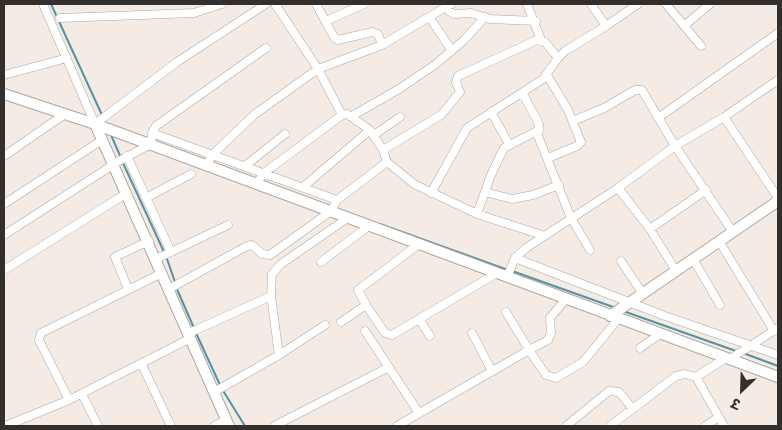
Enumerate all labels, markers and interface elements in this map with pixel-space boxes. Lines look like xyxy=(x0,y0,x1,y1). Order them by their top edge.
north arrow xyxy=(717,365,767,415)
text: उ xyxy=(728,393,744,414)

